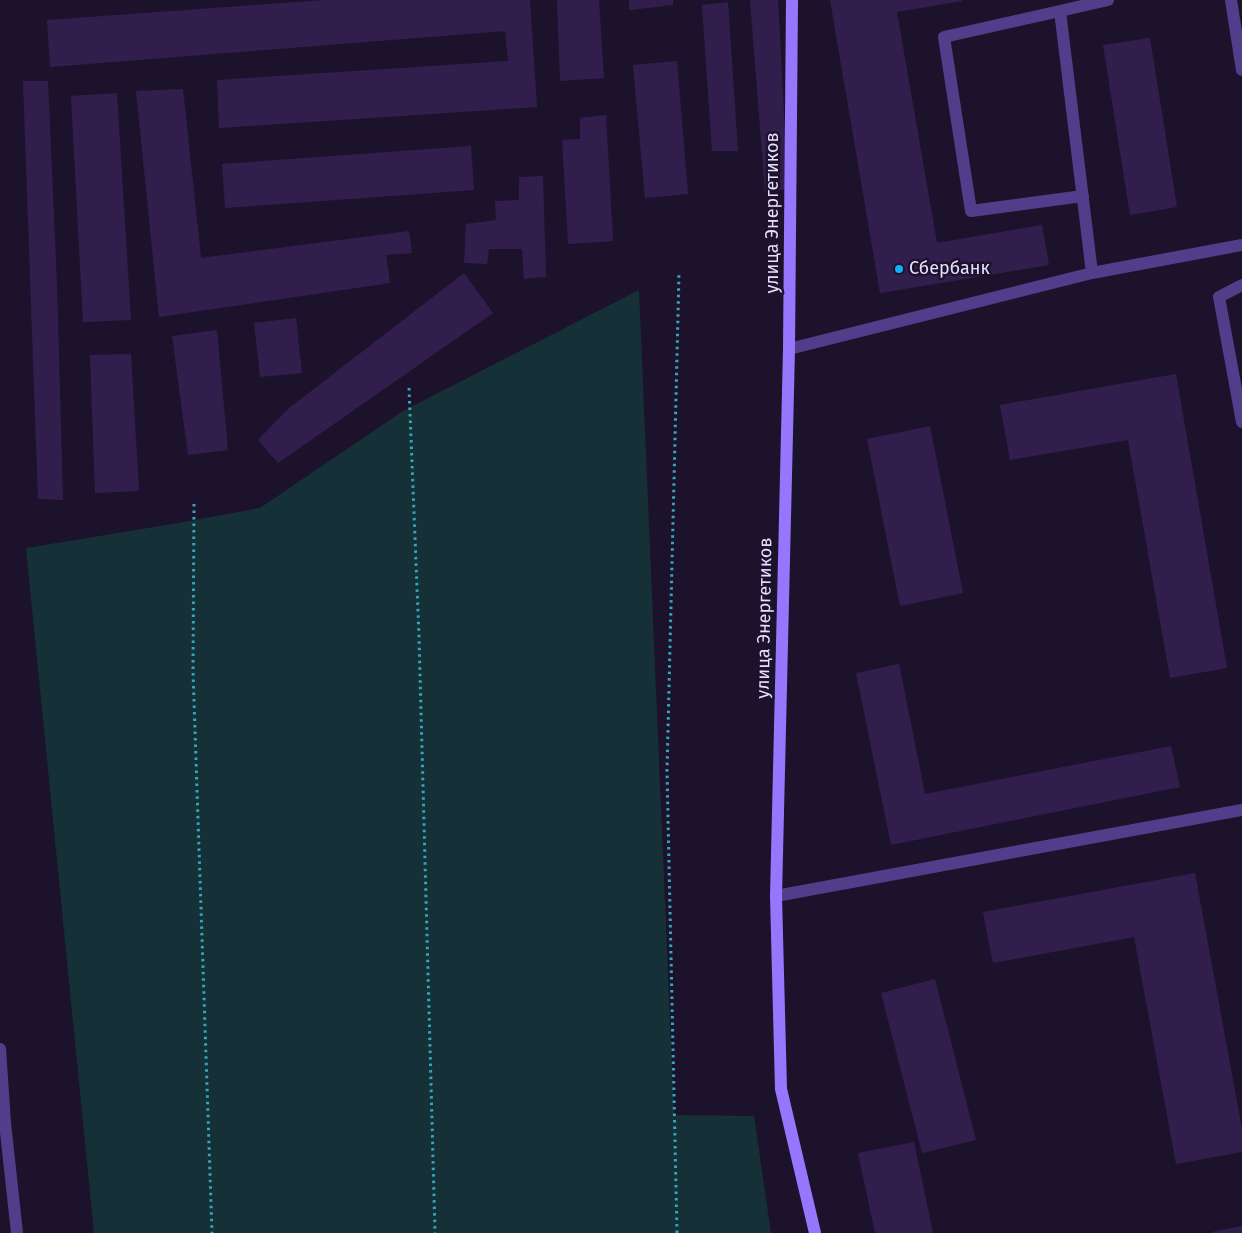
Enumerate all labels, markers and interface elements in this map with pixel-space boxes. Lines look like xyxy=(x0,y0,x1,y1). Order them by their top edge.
street label: улица Энергетиков xyxy=(762,132,784,294)
place label: Сбербанк xyxy=(909,258,990,280)
marker: Сбербанк xyxy=(893,263,905,275)
street label: улица Энергетиков xyxy=(753,537,777,699)

